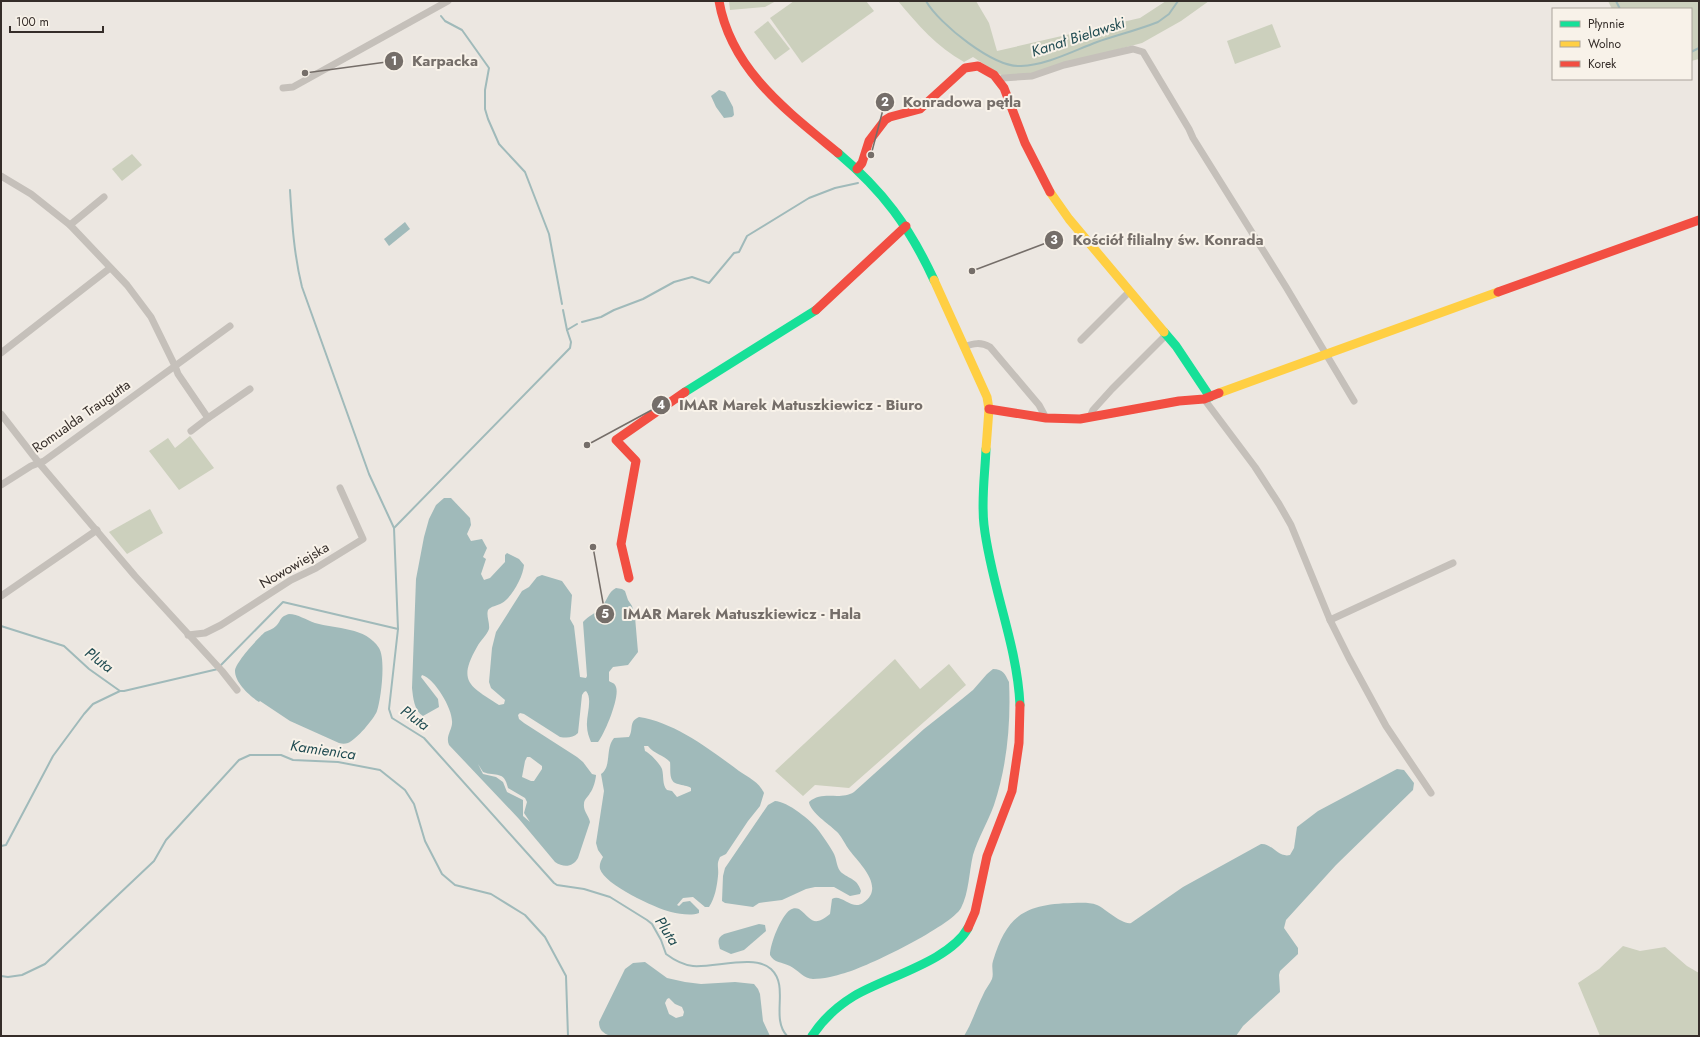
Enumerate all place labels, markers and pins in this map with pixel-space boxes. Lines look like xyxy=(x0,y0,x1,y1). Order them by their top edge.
callout: Karpacka xyxy=(384,48,486,75)
callout: Konradowa pętla xyxy=(875,89,1029,116)
callout: Kościół filialny św. Konrada xyxy=(1044,227,1271,254)
callout: IMAR Marek Matuszkiewicz - Biuro xyxy=(651,392,931,419)
callout: IMAR Marek Matuszkiewicz - Hala xyxy=(595,600,869,627)

